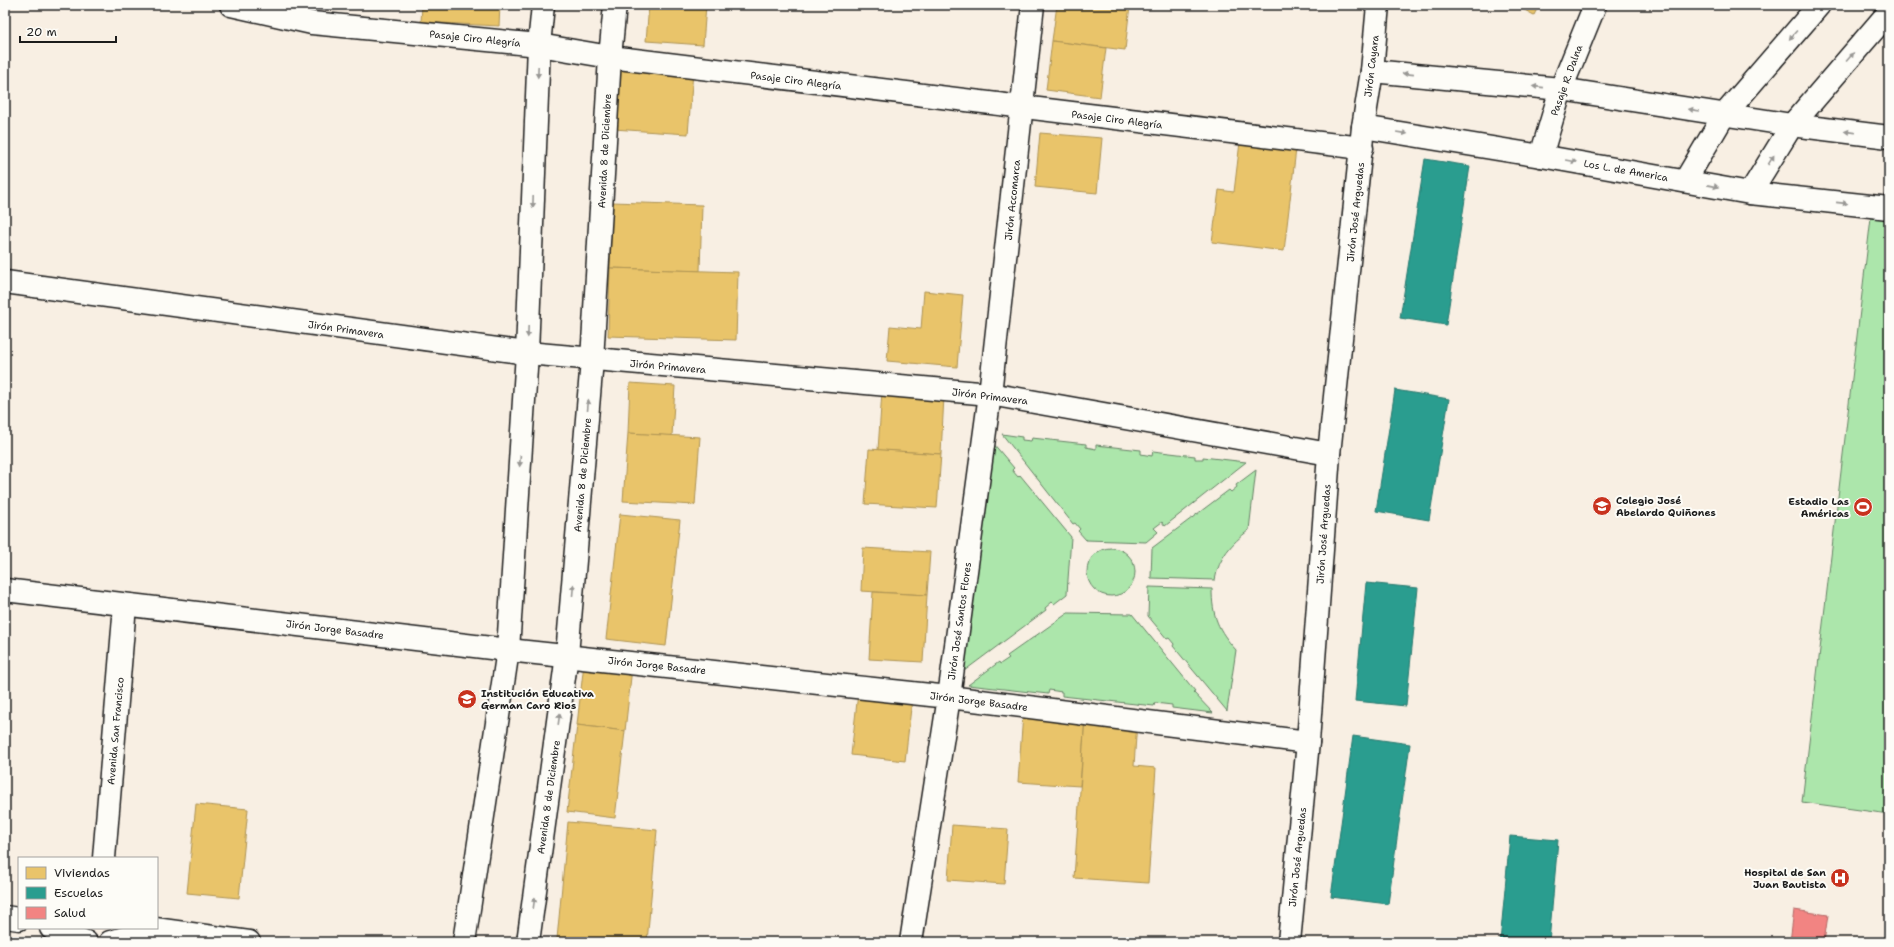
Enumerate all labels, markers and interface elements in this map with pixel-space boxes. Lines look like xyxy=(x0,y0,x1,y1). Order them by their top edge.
scale bar xyxy=(20,18,116,44)
text: 20 m xyxy=(26,24,57,40)
street label: Pasaje Ciro Alegría xyxy=(429,27,522,50)
one-way arrow xyxy=(1789,29,1798,40)
street label: Jirón Cayara xyxy=(1361,34,1382,98)
street label: Pasaje R. Dalna xyxy=(1548,42,1586,117)
one-way arrow xyxy=(1846,52,1855,63)
one-way arrow xyxy=(535,66,542,78)
street label: Pasaje Ciro Alegría xyxy=(750,68,843,93)
one-way arrow xyxy=(1402,71,1414,78)
one-way arrow xyxy=(1532,84,1544,90)
street label: Avenida 8 de Diciembre xyxy=(595,93,614,209)
street label: Pasaje Ciro Alegría xyxy=(1071,107,1164,132)
one-way arrow xyxy=(1688,107,1700,113)
one-way arrow xyxy=(1844,129,1856,135)
one-way arrow xyxy=(1396,130,1408,136)
one-way arrow xyxy=(1767,154,1774,166)
street label: Los L. de America xyxy=(1583,157,1670,184)
street label: Jirón Accomarca xyxy=(1002,158,1023,241)
one-way arrow xyxy=(1565,158,1577,164)
street label: Jirón José Arguedas xyxy=(1344,161,1367,263)
one-way arrow xyxy=(1707,183,1719,189)
one-way arrow xyxy=(530,196,537,208)
one-way arrow xyxy=(1836,200,1848,206)
street label: Jirón Primavera xyxy=(307,318,385,341)
one-way arrow xyxy=(525,326,532,338)
street label: Jirón Primavera xyxy=(629,357,707,376)
street label: Jirón Primavera xyxy=(951,385,1029,408)
one-way arrow xyxy=(585,398,592,411)
street label: Avenida 8 de Diciembre xyxy=(571,417,594,533)
one-way arrow xyxy=(517,455,524,467)
street label: Jirón José Arguedas xyxy=(1314,484,1333,585)
place label: Colegio José Abelardo Quiñones xyxy=(1616,494,1716,519)
school or university icon: Colegio José Abelardo Quiñones xyxy=(1591,495,1613,517)
place label: Estadio Las Américas xyxy=(1788,495,1849,520)
sports icon: Estadio Las Américas xyxy=(1852,496,1874,518)
street label: Jirón José Santos Flores xyxy=(945,561,974,681)
one-way arrow xyxy=(569,584,576,596)
street label: Jirón Jorge Basadre xyxy=(285,617,385,642)
street label: Jirón Jorge Basadre xyxy=(607,654,707,677)
street label: Avenida San Francisco xyxy=(104,677,127,786)
place label: Institución Educativa German Caro Rios xyxy=(481,687,594,712)
school or university icon: Institución Educativa German Caro Rios xyxy=(456,688,478,710)
street label: Jirón Jorge Basadre xyxy=(929,689,1029,714)
one-way arrow xyxy=(556,713,562,725)
street label: Avenida 8 de Diciembre xyxy=(534,739,563,855)
street label: Jirón José Arguedas xyxy=(1286,806,1309,908)
legend xyxy=(18,857,158,929)
text: Viviendas xyxy=(54,865,110,881)
place label: Hospital de San Juan Bautista xyxy=(1744,866,1826,891)
hospital icon: Hospital de San Juan Bautista xyxy=(1829,867,1851,889)
text: Escuelas xyxy=(54,885,103,901)
one-way arrow xyxy=(531,897,537,909)
text: Salud xyxy=(54,905,86,921)

